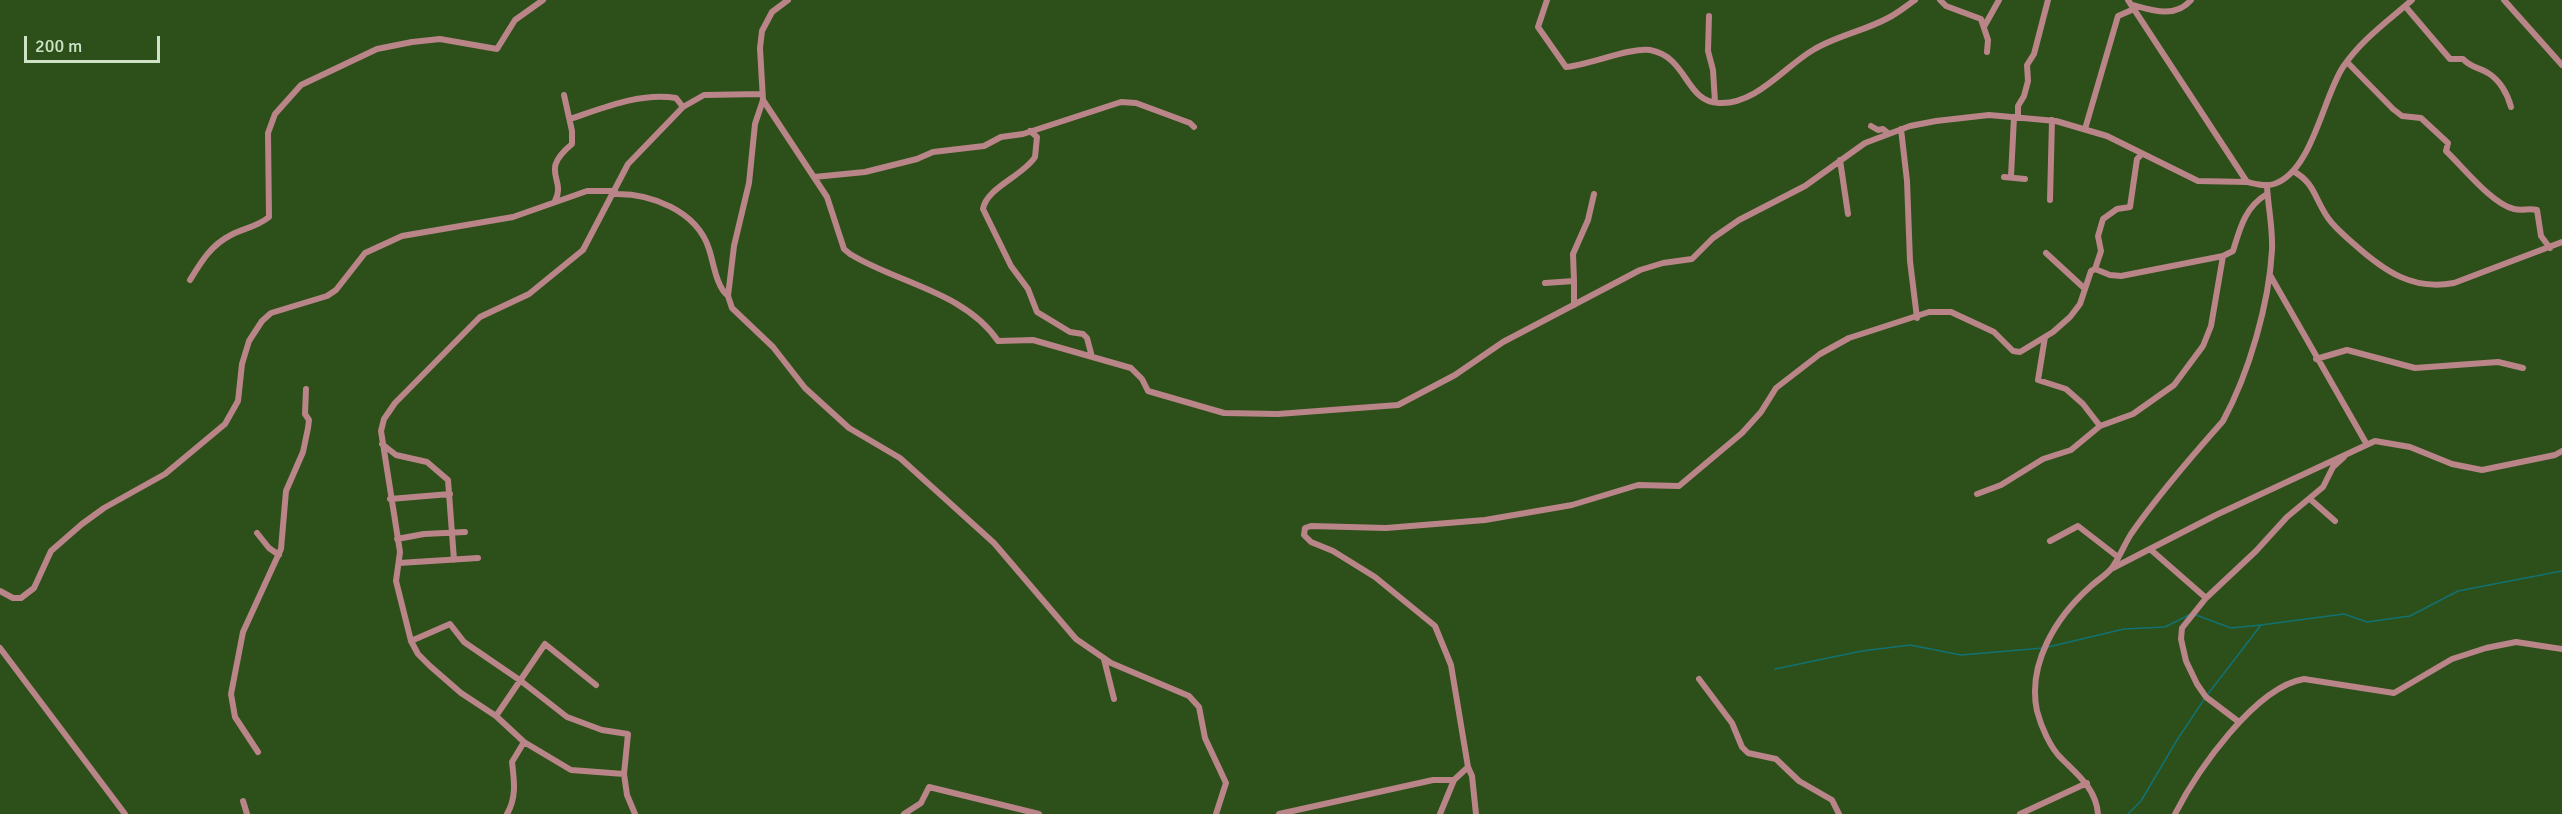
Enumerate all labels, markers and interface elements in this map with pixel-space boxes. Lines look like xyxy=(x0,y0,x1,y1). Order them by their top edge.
scale bar xyxy=(27,24,164,62)
text: 200 m xyxy=(35,35,82,57)

